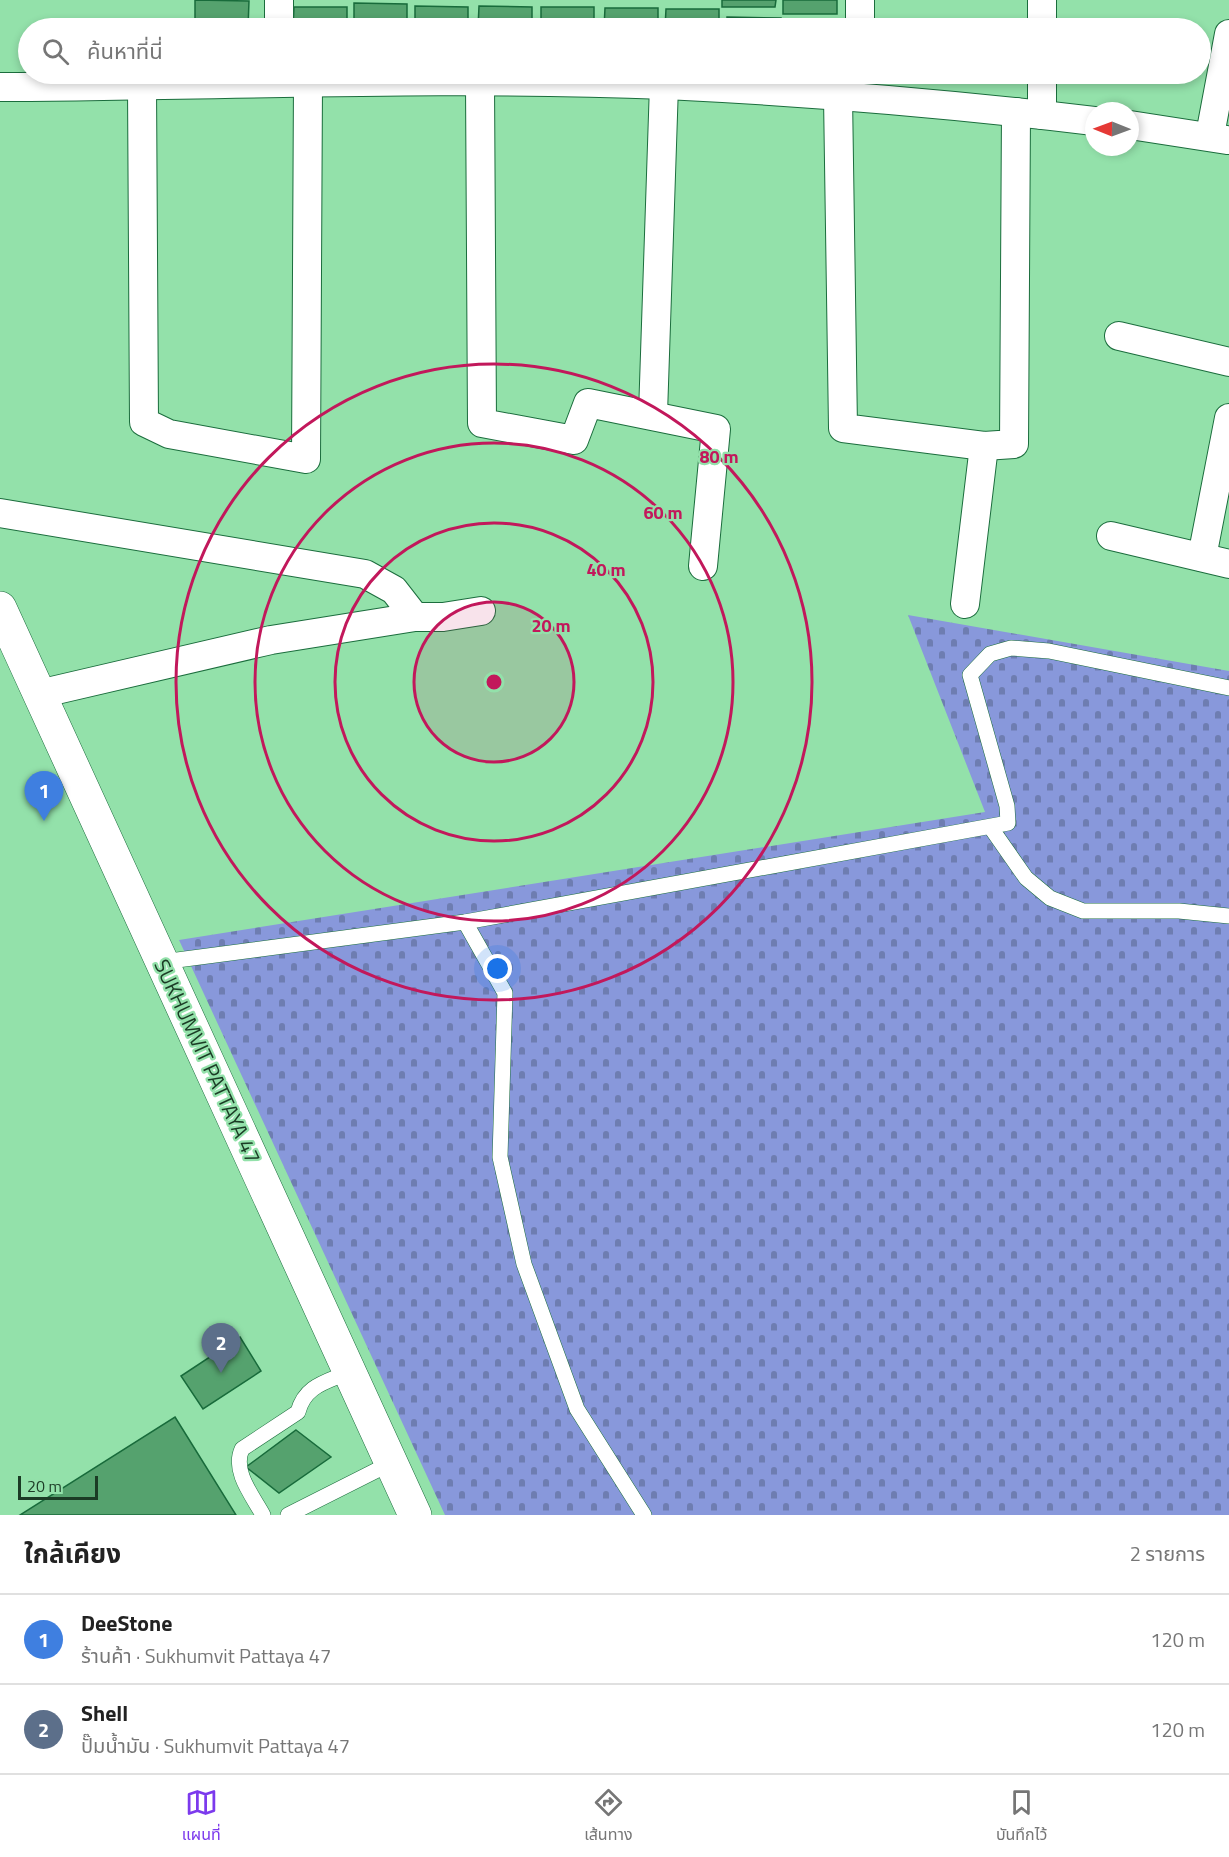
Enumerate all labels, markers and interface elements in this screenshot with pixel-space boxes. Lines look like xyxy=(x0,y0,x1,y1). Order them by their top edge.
search box xyxy=(18,18,1211,84)
text: ค้นหาที่นี่ xyxy=(87,34,163,68)
icon: search xyxy=(39,35,72,68)
north arrow xyxy=(1085,102,1139,156)
text: 80 m xyxy=(699,443,739,470)
text: 60 m xyxy=(643,499,683,526)
text: 40 m xyxy=(586,556,626,583)
text: 20 m xyxy=(531,612,571,639)
centre of rings xyxy=(484,672,504,692)
pin: 1 xyxy=(24,772,63,821)
street label: SUKHUMVIT PATTAYA 47 xyxy=(147,954,269,1168)
your location xyxy=(483,954,512,983)
pin: 2 xyxy=(202,1324,240,1373)
scale bar xyxy=(18,1473,98,1500)
text: 20 m xyxy=(27,1474,62,1498)
text: ใกล้เคียง xyxy=(24,1534,121,1573)
text: 2 รายการ xyxy=(1130,1538,1205,1569)
text: DeeStone xyxy=(81,1606,172,1640)
text: 1 xyxy=(38,1624,49,1655)
text: 120 m xyxy=(1150,1624,1205,1655)
text: ร้านค้า · Sukhumvit Pattaya 47 xyxy=(81,1640,331,1671)
text: Shell xyxy=(81,1696,128,1730)
text: 2 xyxy=(38,1714,49,1745)
text: 120 m xyxy=(1150,1714,1205,1745)
text: ปั๊มน้ำมัน · Sukhumvit Pattaya 47 xyxy=(81,1730,350,1761)
tab: แผนที่ xyxy=(182,1786,221,1847)
tab: เส้นทาง xyxy=(584,1786,632,1847)
tab: บันทึกไว้ xyxy=(996,1786,1047,1847)

